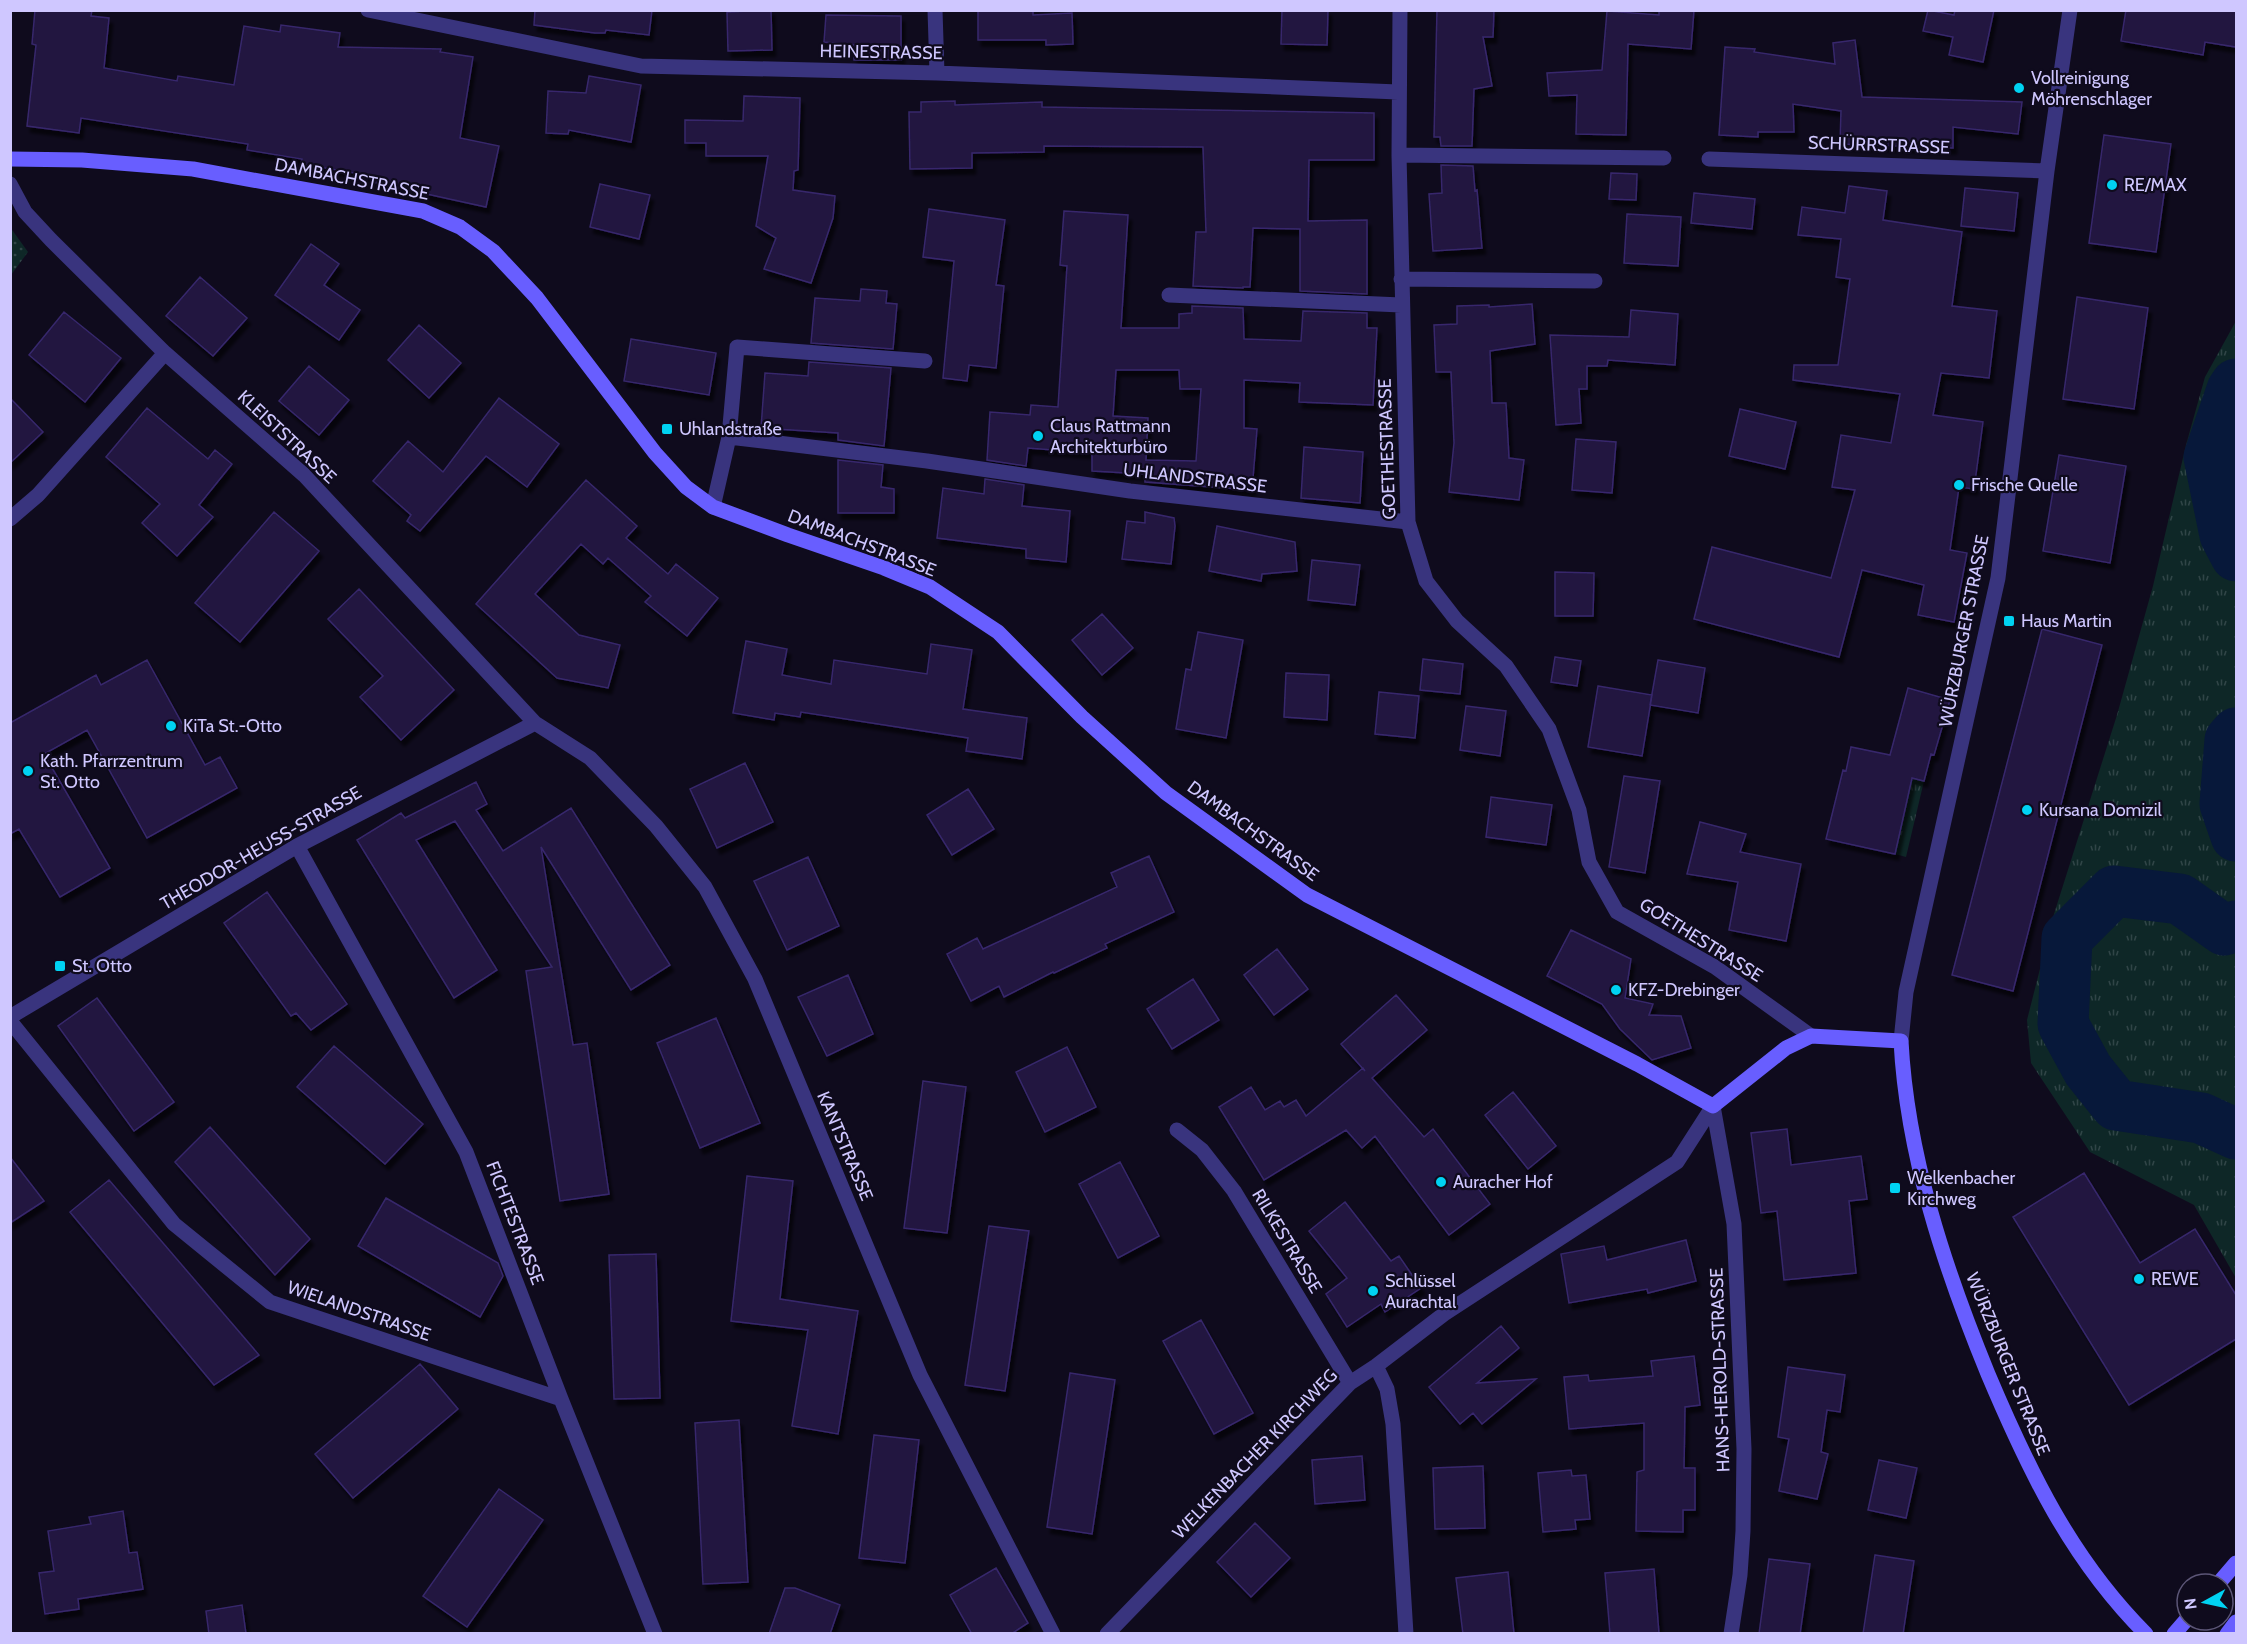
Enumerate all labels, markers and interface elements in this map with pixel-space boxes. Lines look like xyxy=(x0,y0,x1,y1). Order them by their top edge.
street label: HEINESTRASSE xyxy=(819,40,943,64)
place label: Vollreinigung Möhrenschlager xyxy=(2031,67,2152,110)
marker: Vollreinigung Möhrenschlager xyxy=(2012,81,2026,95)
street label: SCHÜRRSTRASSE xyxy=(1808,132,1950,158)
street label: DAMBACHSTRASSE xyxy=(273,153,431,205)
place label: RE/MAX xyxy=(2124,174,2187,196)
marker: RE/MAX xyxy=(2105,178,2119,192)
street label: GOETHESTRASSE xyxy=(1374,378,1400,520)
street label: KLEISTSTRASSE xyxy=(233,386,341,488)
place label: Claus Rattmann Architekturbüro xyxy=(1050,415,1171,458)
place label: Uhlandstraße xyxy=(679,418,782,440)
marker: Uhlandstraße xyxy=(660,422,674,436)
marker: Claus Rattmann Architekturbüro xyxy=(1031,429,1045,443)
street label: UHLANDSTRASSE xyxy=(1122,458,1268,498)
place label: Frische Quelle xyxy=(1971,474,2078,496)
marker: Frische Quelle xyxy=(1952,478,1966,492)
street label: DAMBACHSTRASSE xyxy=(785,505,939,581)
street label: WÜRZBURGER STRASSE xyxy=(1935,533,1993,729)
place label: Haus Martin xyxy=(2021,610,2112,632)
marker: Haus Martin xyxy=(2002,614,2016,628)
place label: KiTa St.-Otto xyxy=(183,715,282,737)
marker: KiTa St.-Otto xyxy=(164,719,178,733)
place label: Kath. Pfarrzentrum St. Otto xyxy=(40,750,183,793)
marker: Kath. Pfarrzentrum St. Otto xyxy=(21,764,35,778)
street label: DAMBACHSTRASSE xyxy=(1183,776,1323,886)
street label: THEODOR-HEUSS-STRASSE xyxy=(157,781,365,915)
place label: Kursana Domizil xyxy=(2039,799,2162,821)
marker: Kursana Domizil xyxy=(2020,803,2034,817)
street label: GOETHESTRASSE xyxy=(1635,893,1767,987)
place label: St. Otto xyxy=(72,955,132,977)
marker: St. Otto xyxy=(53,959,67,973)
place label: KFZ-Drebinger xyxy=(1628,979,1740,1001)
marker: KFZ-Drebinger xyxy=(1609,983,1623,997)
street label: KANTSTRASSE xyxy=(812,1088,878,1204)
street label: FICHTESTRASSE xyxy=(481,1158,549,1288)
place label: Welkenbacher Kirchweg xyxy=(1907,1167,2016,1210)
place label: Auracher Hof xyxy=(1453,1171,1553,1193)
marker: Auracher Hof xyxy=(1434,1175,1448,1189)
marker: Welkenbacher Kirchweg xyxy=(1888,1181,1902,1195)
street label: RILKESTRASSE xyxy=(1247,1185,1327,1297)
street label: HANS-HEROLD-STRASSE xyxy=(1705,1267,1735,1473)
place label: REWE xyxy=(2151,1268,2199,1290)
street label: WÜRZBURGER STRASSE xyxy=(1961,1269,2055,1459)
place label: Schlüssel Aurachtal xyxy=(1385,1270,1457,1313)
marker: REWE xyxy=(2132,1272,2146,1286)
street label: WIELANDSTRASSE xyxy=(284,1276,434,1346)
marker: Schlüssel Aurachtal xyxy=(1366,1284,1380,1298)
street label: WELKENBACHER KIRCHWEG xyxy=(1168,1365,1342,1543)
north arrow xyxy=(2175,1572,2235,1632)
text: N xyxy=(2180,1597,2201,1611)

